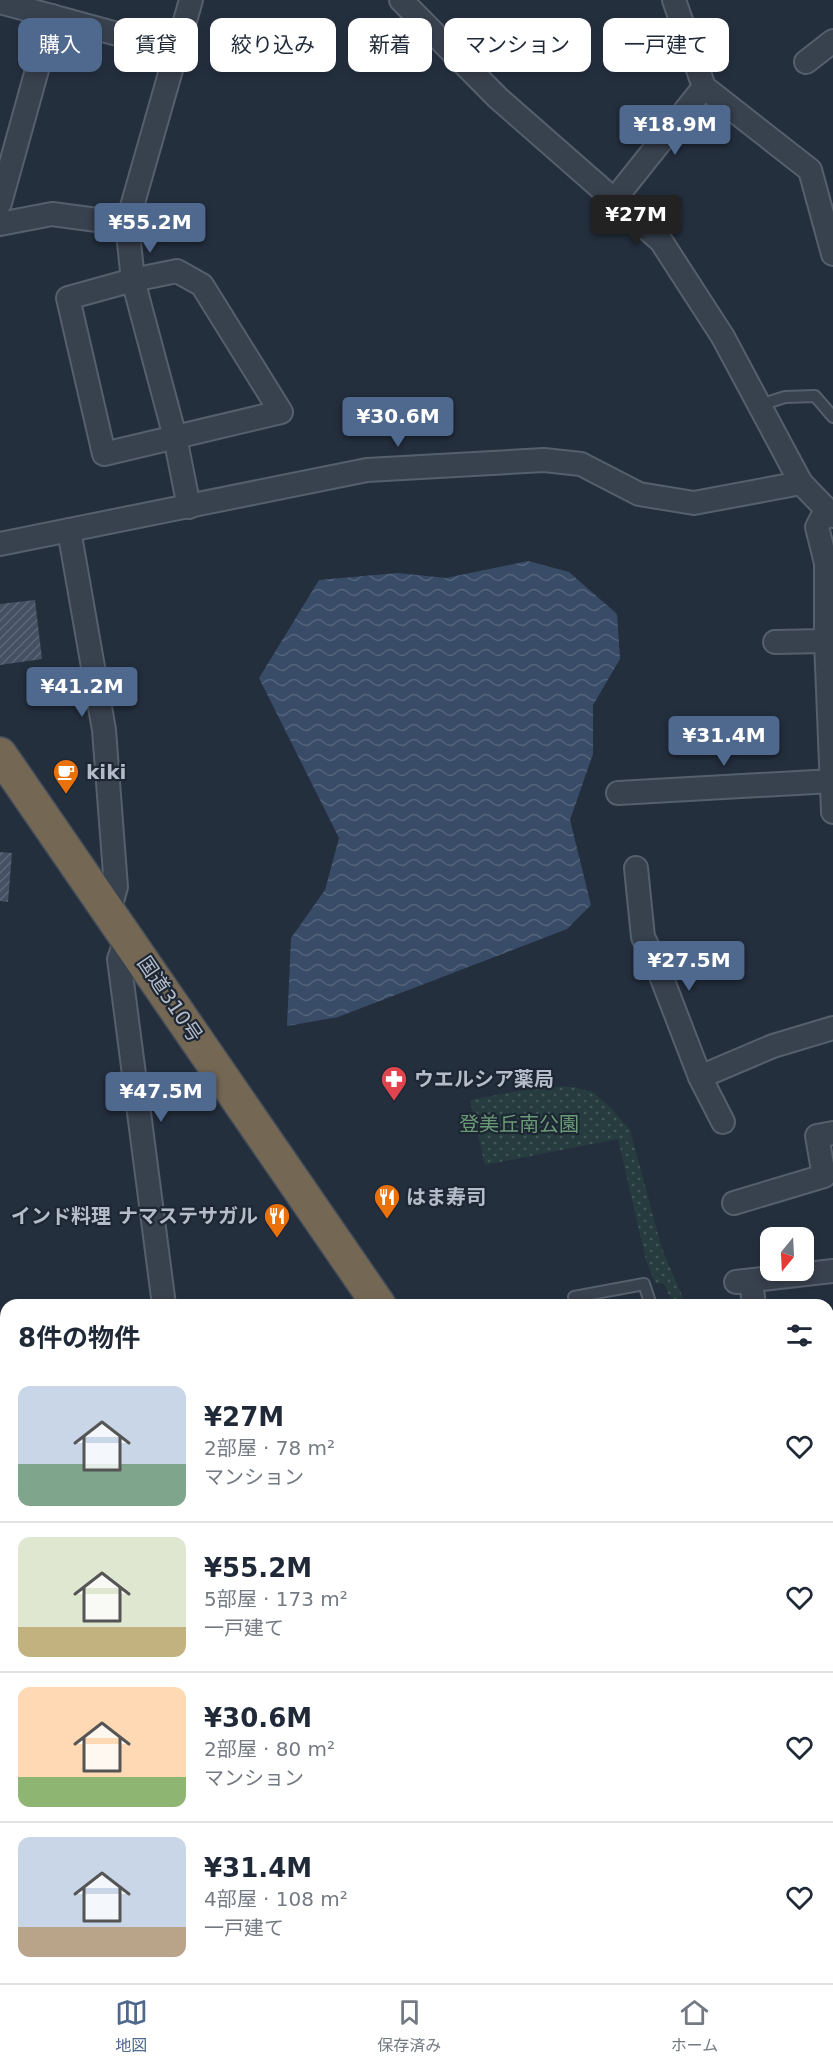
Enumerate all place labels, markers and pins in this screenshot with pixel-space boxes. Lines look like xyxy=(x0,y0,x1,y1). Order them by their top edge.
pin: ¥18.9M xyxy=(626,105,724,156)
pin: ¥27M xyxy=(600,195,672,246)
pin: ¥55.2M xyxy=(101,203,199,254)
pin: ¥30.6M xyxy=(349,397,447,448)
pin: ¥41.2M xyxy=(33,667,131,718)
pin: ¥31.4M xyxy=(675,716,773,767)
cafe icon: kiki xyxy=(51,757,81,795)
place label: kiki xyxy=(86,760,126,784)
pin: ¥27.5M xyxy=(640,941,738,992)
pharmacy icon: ウエルシア薬局 xyxy=(379,1064,409,1102)
place label: ウエルシア薬局 xyxy=(414,1067,554,1091)
pin: ¥47.5M xyxy=(112,1072,210,1123)
restaurant icon: はま寿司 xyxy=(372,1182,402,1220)
place label: はま寿司 xyxy=(406,1185,486,1209)
restaurant icon: インド料理 ナマステサガル xyxy=(262,1201,292,1239)
place label: インド料理 ナマステサガル xyxy=(11,1204,258,1228)

